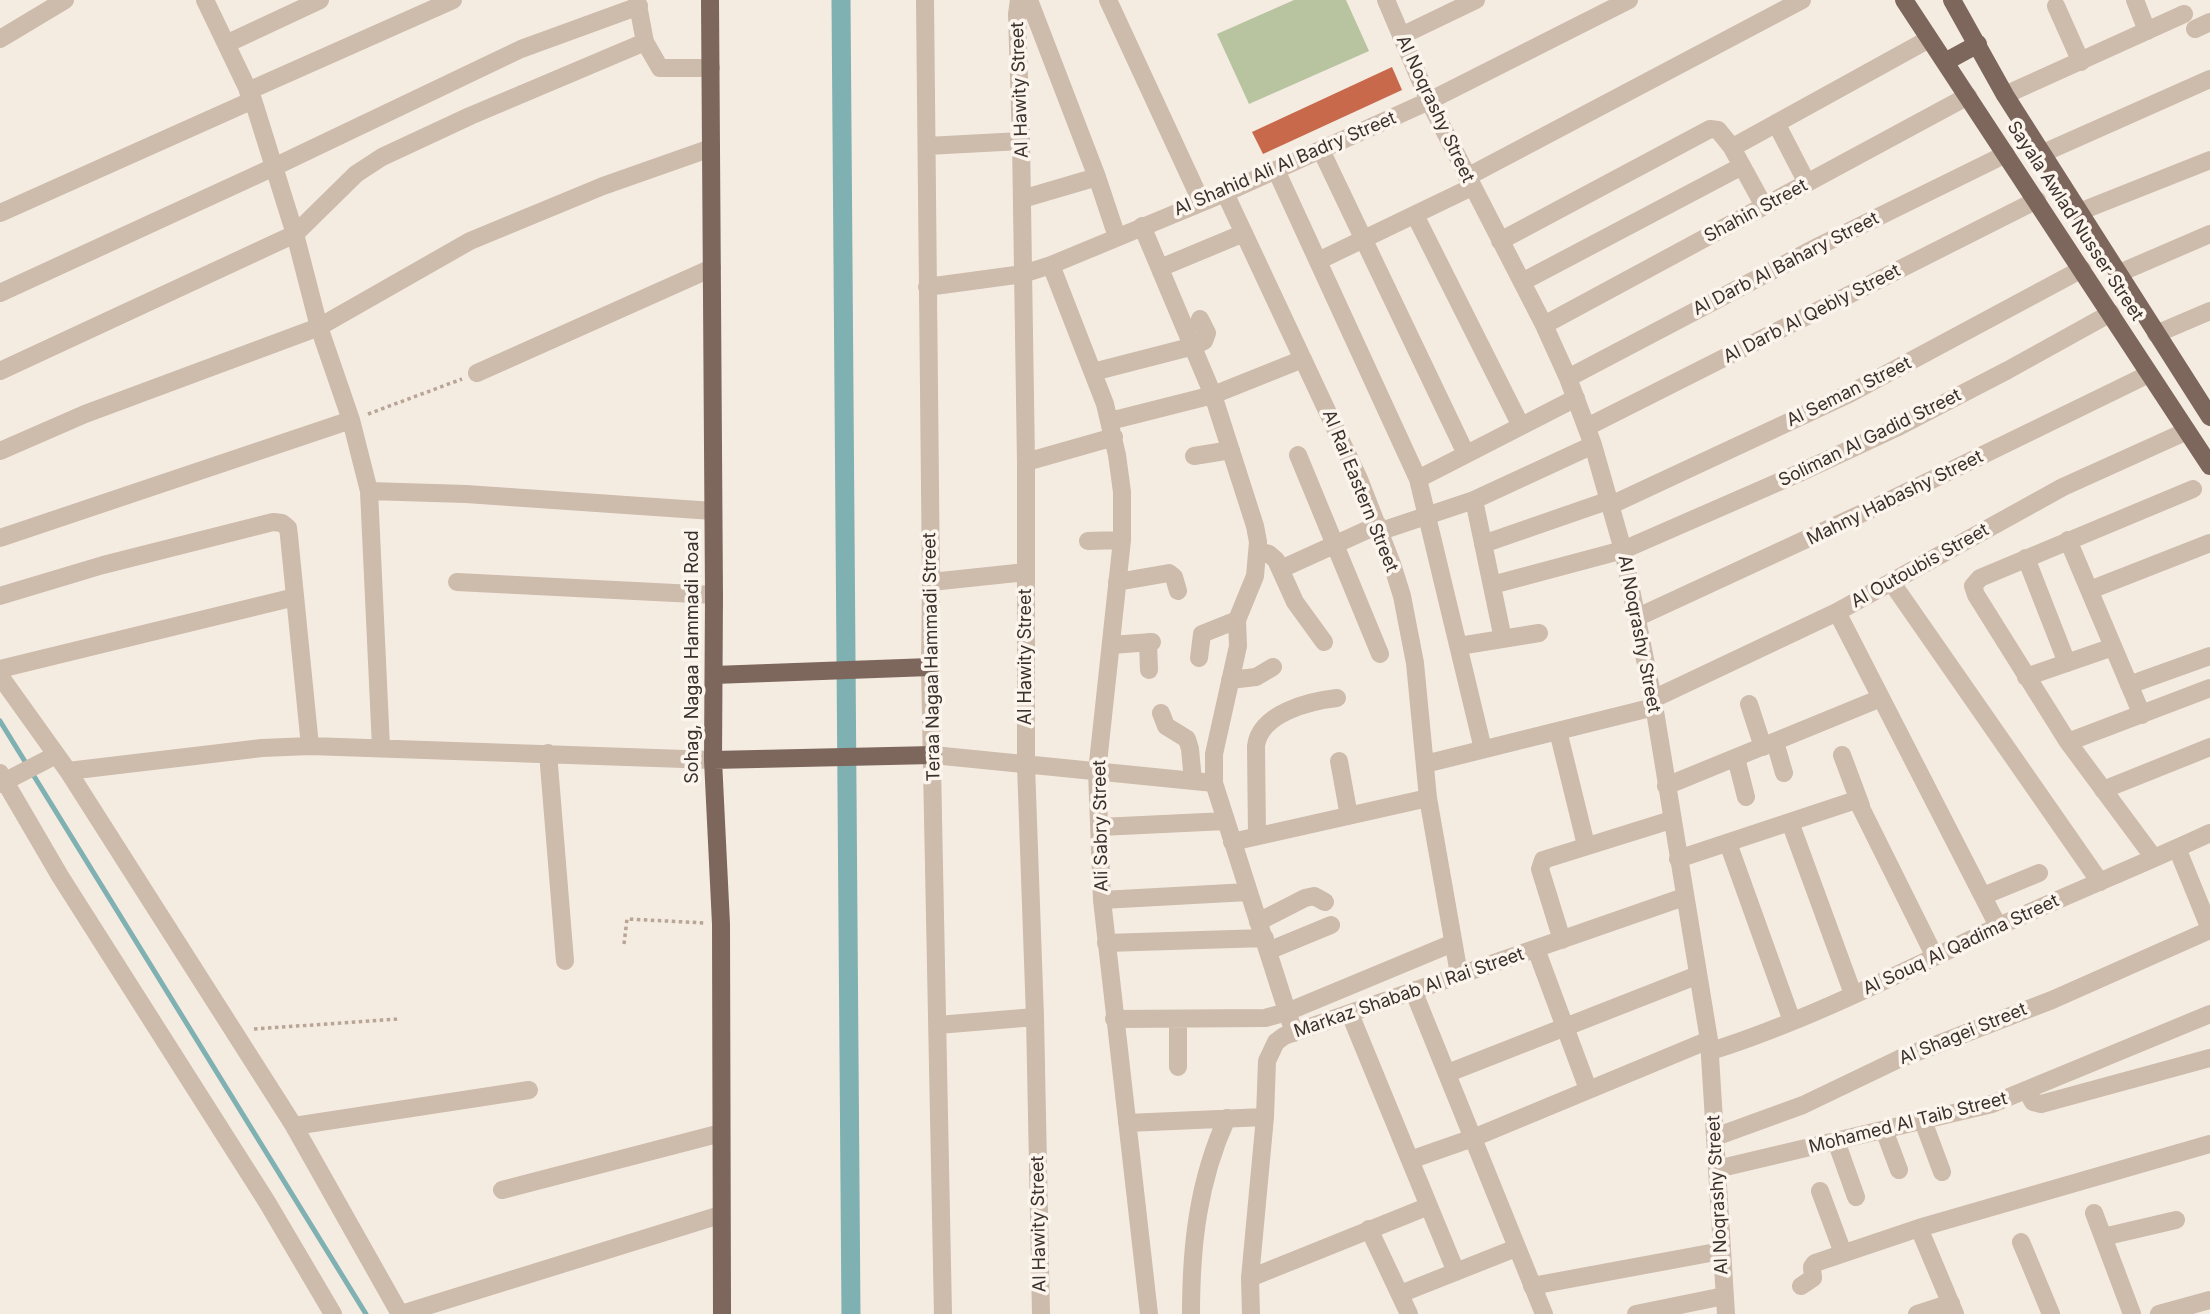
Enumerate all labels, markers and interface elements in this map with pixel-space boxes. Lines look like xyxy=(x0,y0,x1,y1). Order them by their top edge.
street label: Al Hawity Street xyxy=(1007,21,1033,159)
street label: Al Noqrashy Street xyxy=(1391,32,1479,186)
street label: Al Shahid Ali Al Badry Street xyxy=(1171,107,1399,221)
street label: Sayala Awlad Nusser Street xyxy=(2002,117,2148,325)
street label: Shahin Street xyxy=(1701,175,1811,247)
street label: Al Darb Al Bahary Street xyxy=(1690,208,1882,320)
street label: Al Darb Al Qebly Street xyxy=(1720,260,1904,368)
street label: Al Seman Street xyxy=(1783,352,1915,432)
street label: Soliman Al Gadid Street xyxy=(1775,384,1965,492)
street label: Al Rai Eastern Street xyxy=(1318,407,1402,575)
street label: Mahny Habashy Street xyxy=(1803,446,1987,550)
street label: Al Outoubis Street xyxy=(1847,519,1993,613)
street label: Sohag, Nagaa Hammadi Road xyxy=(682,530,704,784)
street label: Teraa Nagaa Hammadi Street xyxy=(919,532,945,782)
street label: Al Noqrashy Street xyxy=(1613,553,1665,715)
street label: Al Hawity Street xyxy=(1015,589,1037,725)
street label: Ali Sabry Street xyxy=(1089,760,1113,892)
street label: Al Souq Al Qadima Street xyxy=(1860,890,2062,1000)
street label: Markaz Shabab Al Rai Street xyxy=(1291,943,1527,1043)
street label: Al Shagei Street xyxy=(1896,999,2030,1069)
street label: Mohamed Al Taib Street xyxy=(1807,1088,2009,1158)
street label: Al Noqrashy Street xyxy=(1703,1115,1733,1275)
street label: Al Hawity Street xyxy=(1027,1156,1051,1292)

